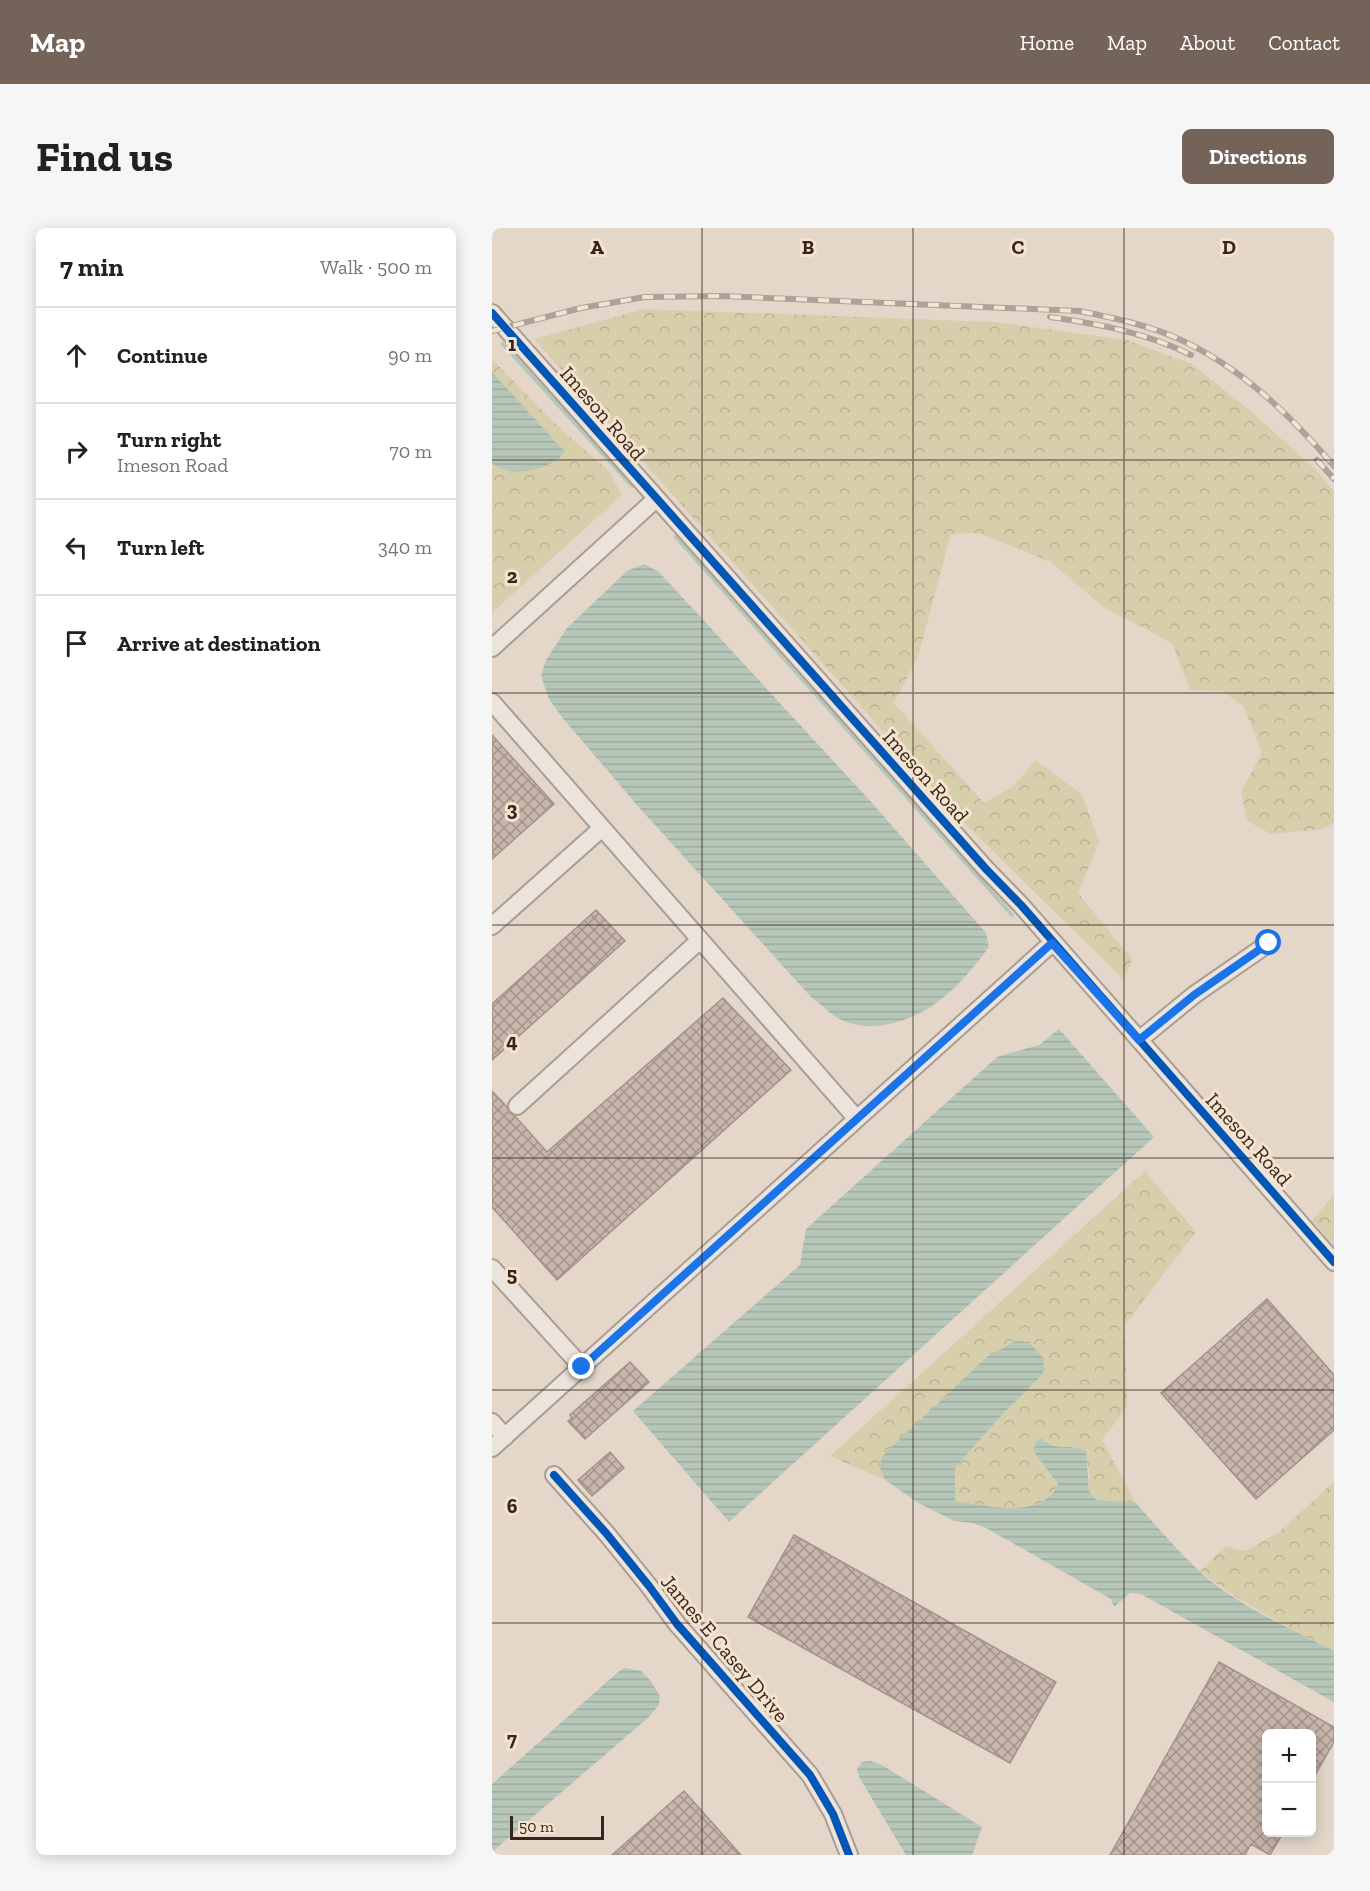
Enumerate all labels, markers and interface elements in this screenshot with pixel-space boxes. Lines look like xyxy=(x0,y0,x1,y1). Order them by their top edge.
text: Map xyxy=(30,26,85,59)
text: Home xyxy=(1020,30,1074,55)
text: Map xyxy=(1107,30,1147,55)
text: About xyxy=(1180,30,1235,55)
text: Contact xyxy=(1268,30,1340,55)
button: Directions xyxy=(1182,129,1334,184)
text: Find us xyxy=(36,131,173,182)
text: A xyxy=(590,235,604,259)
text: B xyxy=(802,235,814,259)
text: C xyxy=(1012,235,1025,259)
text: D xyxy=(1222,235,1236,259)
text: 7 min xyxy=(60,251,124,283)
text: Walk · 500 m xyxy=(320,255,432,279)
text: 1 xyxy=(508,332,516,356)
icon: ahead xyxy=(60,339,93,372)
text: Continue xyxy=(117,342,208,369)
text: 90 m xyxy=(388,343,432,367)
street label: Imeson Road xyxy=(555,361,651,466)
text: Turn right xyxy=(117,426,221,453)
icon: right xyxy=(60,435,93,468)
text: 70 m xyxy=(389,439,432,463)
text: Imeson Road xyxy=(117,453,228,477)
icon: left xyxy=(60,531,93,564)
text: Turn left xyxy=(117,534,204,561)
text: 340 m xyxy=(378,535,432,559)
text: 2 xyxy=(507,564,518,588)
icon: arrive xyxy=(60,627,93,660)
text: Arrive at destination xyxy=(117,630,320,657)
street label: Imeson Road xyxy=(878,724,975,828)
text: 3 xyxy=(507,797,518,821)
route start xyxy=(1255,929,1281,955)
text: 4 xyxy=(506,1029,518,1053)
street label: Imeson Road xyxy=(1201,1087,1298,1191)
text: 5 xyxy=(507,1262,517,1286)
route end xyxy=(568,1353,594,1379)
text: 6 xyxy=(507,1494,518,1518)
street label: James E Casey Drive xyxy=(656,1569,794,1727)
text: 7 xyxy=(507,1727,517,1751)
map controls xyxy=(1262,1729,1316,1837)
button: + xyxy=(1262,1729,1316,1783)
button: − xyxy=(1262,1783,1316,1837)
scale bar xyxy=(510,1813,604,1840)
text: 50 m xyxy=(519,1817,554,1836)

